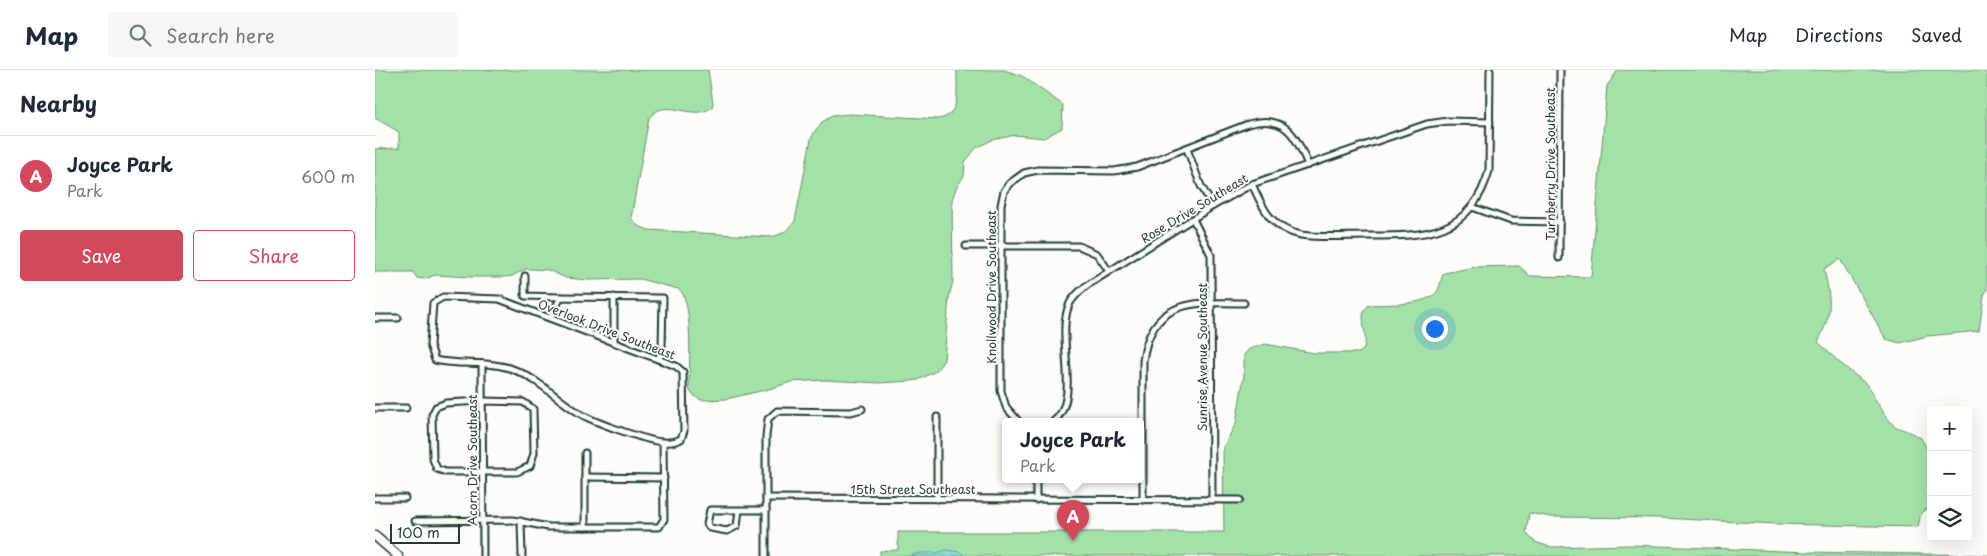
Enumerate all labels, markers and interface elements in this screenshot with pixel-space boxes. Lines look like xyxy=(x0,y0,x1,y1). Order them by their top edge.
search box xyxy=(108,12,458,57)
text: Map xyxy=(25,17,78,53)
icon: search xyxy=(126,21,154,49)
text: Search here xyxy=(166,21,275,49)
text: Map xyxy=(1729,21,1767,48)
text: Directions xyxy=(1795,21,1883,48)
text: Saved xyxy=(1911,21,1962,48)
text: Nearby xyxy=(20,87,97,119)
street label: Turnberry Drive Southeast xyxy=(1541,87,1559,241)
text: Joyce Park xyxy=(67,150,173,178)
text: A xyxy=(30,164,42,188)
text: 600 m xyxy=(301,164,355,188)
street label: Rose Drive Southeast xyxy=(1137,169,1251,247)
text: Park xyxy=(67,178,103,202)
street label: Knollwood Drive Southeast xyxy=(982,210,1000,364)
button: Save xyxy=(20,230,183,281)
button: Share xyxy=(193,230,355,281)
street label: Sunrise Avenue Southeast xyxy=(1193,282,1211,431)
street label: Overlook Drive Southeast xyxy=(536,294,679,364)
your location xyxy=(1422,316,1448,342)
street label: Acorn Drive Southeast xyxy=(463,394,481,526)
map controls xyxy=(1927,406,1972,541)
button: + xyxy=(1927,406,1972,451)
popup xyxy=(1002,418,1144,483)
text: Joyce Park xyxy=(1020,425,1126,453)
button: − xyxy=(1927,451,1972,496)
text: Park xyxy=(1020,453,1056,477)
street label: 15th Street Southeast xyxy=(851,480,976,498)
button: layers xyxy=(1927,496,1972,541)
pin: A xyxy=(1057,500,1089,541)
scale bar xyxy=(390,521,460,544)
text: 100 m xyxy=(397,522,440,543)

